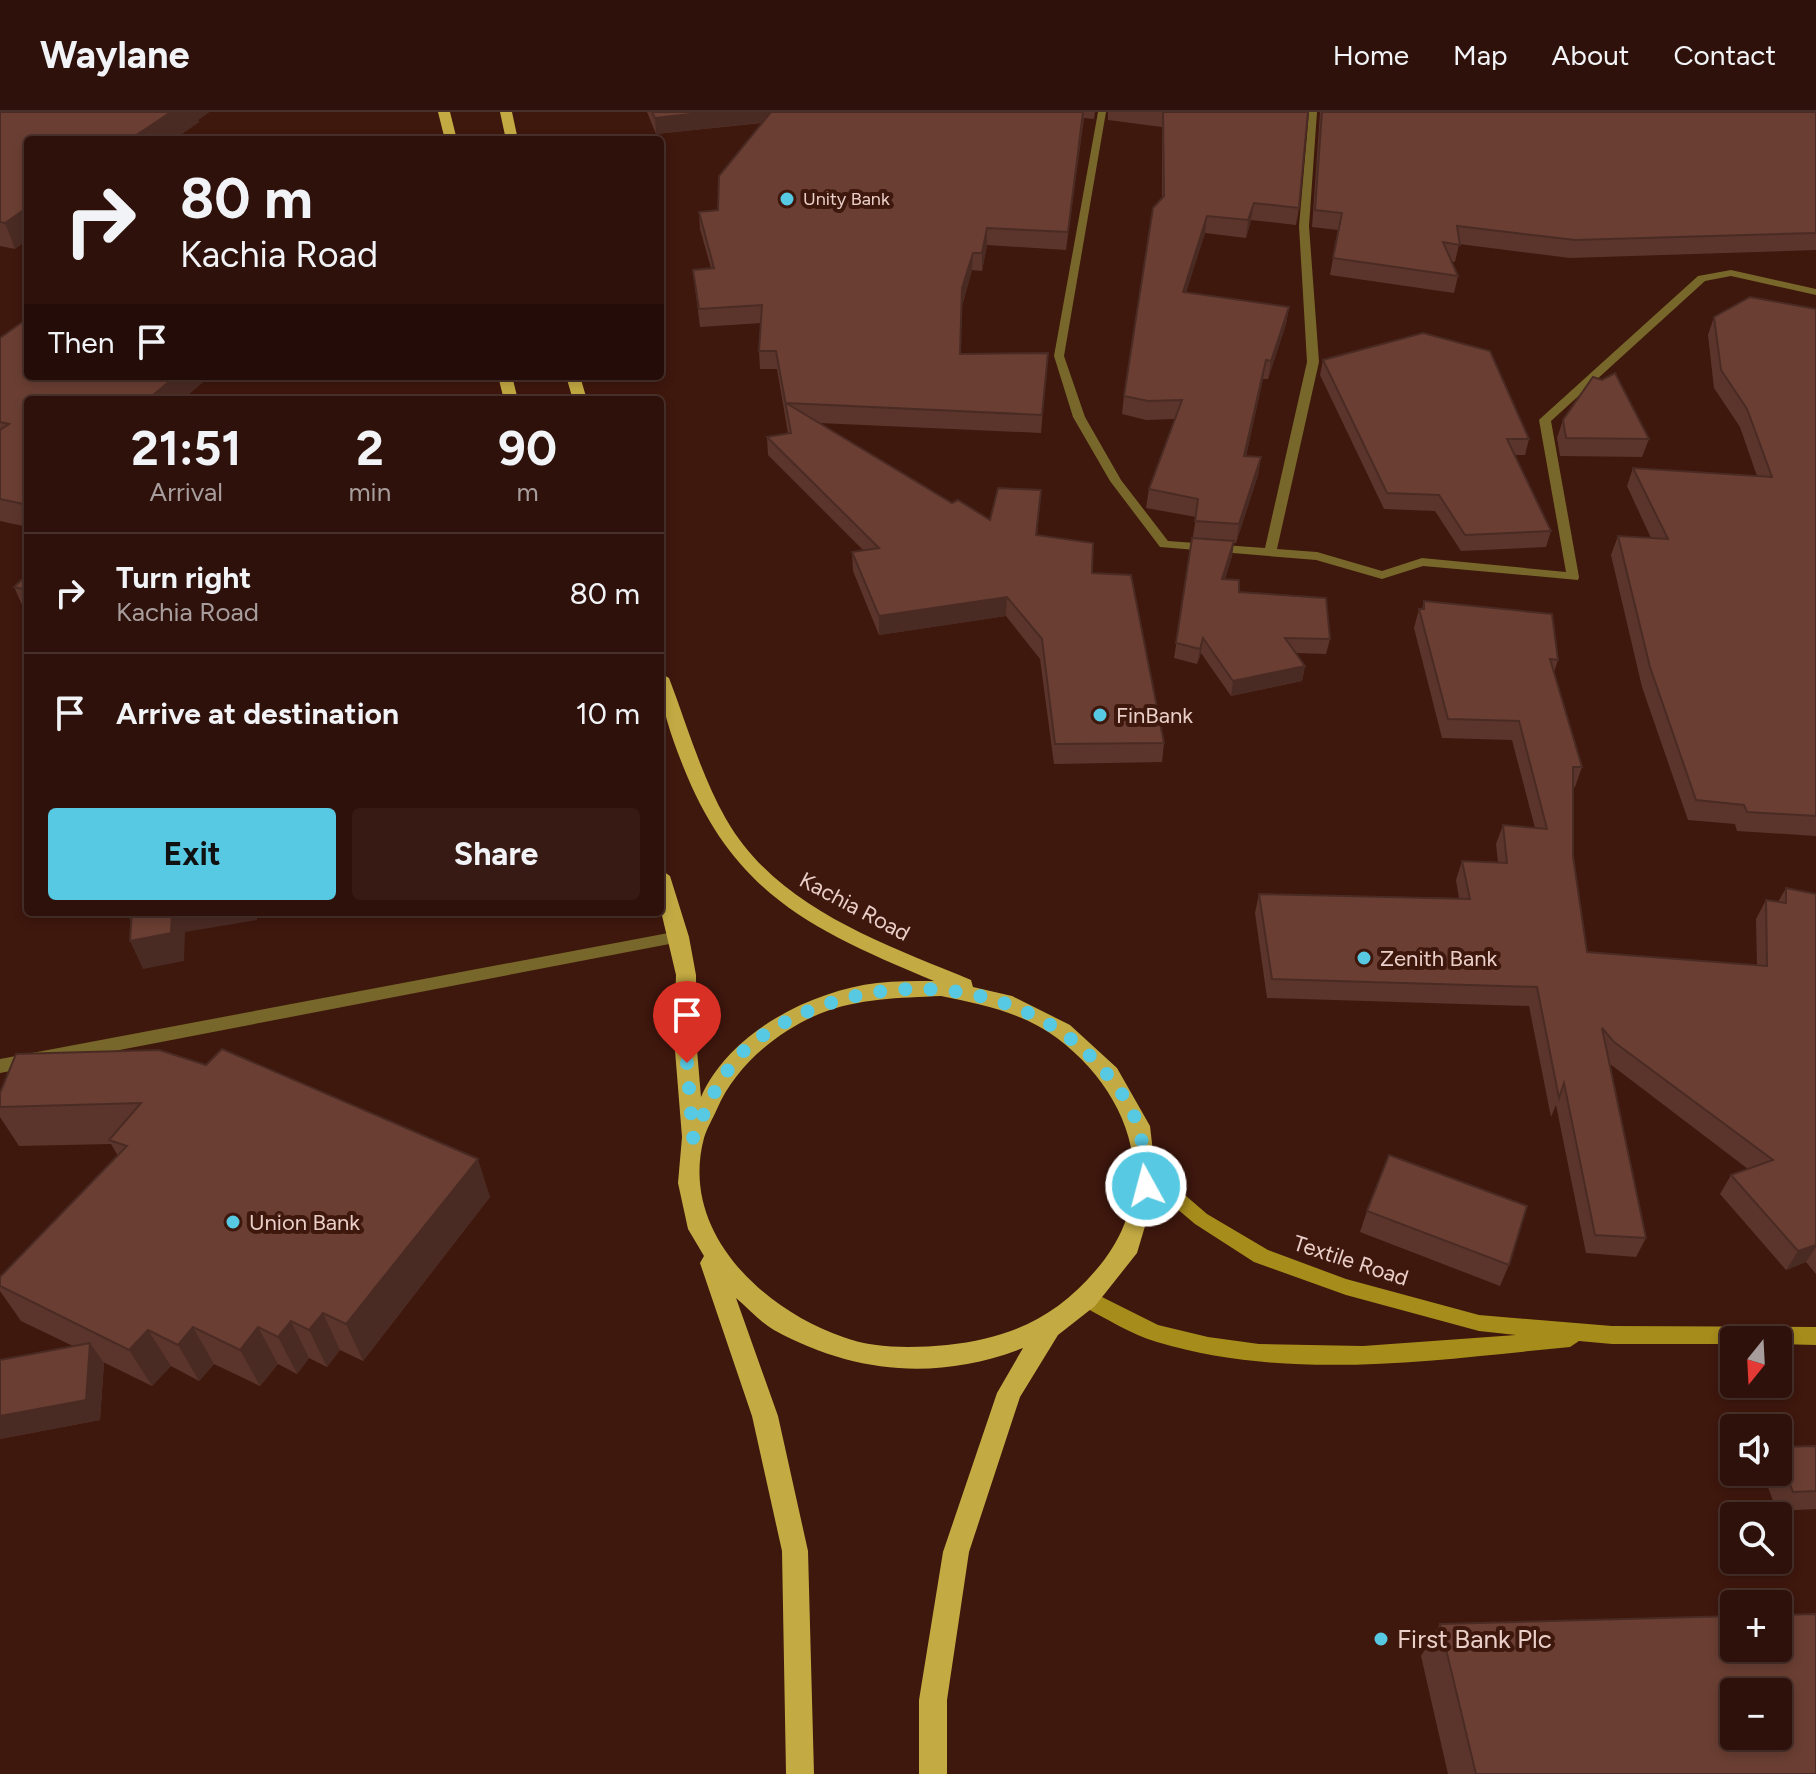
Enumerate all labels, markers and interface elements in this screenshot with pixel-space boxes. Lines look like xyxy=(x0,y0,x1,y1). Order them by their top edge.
text: Waylane xyxy=(40,32,190,78)
text: Home xyxy=(1333,38,1409,72)
text: Map xyxy=(1453,38,1508,72)
text: About xyxy=(1552,38,1629,72)
text: Contact xyxy=(1673,38,1776,72)
text: 80 m xyxy=(180,165,313,232)
icon: right xyxy=(48,168,152,272)
place label: Unity Bank xyxy=(803,188,890,210)
marker: Unity Bank xyxy=(778,190,796,208)
text: Kachia Road xyxy=(180,233,378,276)
icon: arrive xyxy=(130,320,174,364)
text: Then xyxy=(48,324,114,361)
text: 21:51 xyxy=(131,419,242,477)
text: 2 xyxy=(356,419,384,477)
text: 90 xyxy=(498,419,557,477)
text: Arrival xyxy=(150,476,223,508)
text: min xyxy=(348,476,391,508)
text: m xyxy=(516,476,539,508)
text: Turn right xyxy=(116,559,251,596)
icon: right xyxy=(48,571,92,615)
text: 80 m xyxy=(569,575,640,612)
text: Kachia Road xyxy=(116,596,259,628)
icon: arrive xyxy=(48,691,92,735)
text: Arrive at destination xyxy=(116,695,399,732)
text: 10 m xyxy=(575,695,640,732)
place label: FinBank xyxy=(1116,702,1193,729)
marker: FinBank xyxy=(1091,706,1109,724)
button: Exit xyxy=(48,808,336,900)
button: Share xyxy=(352,808,640,900)
street label: Kachia Road xyxy=(795,866,915,947)
place label: Zenith Bank xyxy=(1380,945,1497,972)
marker: Zenith Bank xyxy=(1355,949,1373,967)
pin xyxy=(653,981,721,1063)
icon: arrive xyxy=(665,993,709,1037)
position arrow xyxy=(1104,1144,1188,1228)
place label: Union Bank xyxy=(249,1209,360,1236)
marker: Union Bank xyxy=(224,1213,242,1231)
street label: Textile Road xyxy=(1290,1229,1412,1292)
north arrow xyxy=(1720,1326,1792,1398)
map controls xyxy=(1720,1326,1792,1750)
button: sound xyxy=(1720,1414,1792,1486)
button: search xyxy=(1720,1502,1792,1574)
button: + xyxy=(1720,1590,1792,1662)
place label: First Bank Plc xyxy=(1397,1623,1552,1655)
marker: First Bank Plc xyxy=(1372,1630,1390,1648)
button: − xyxy=(1720,1678,1792,1750)

